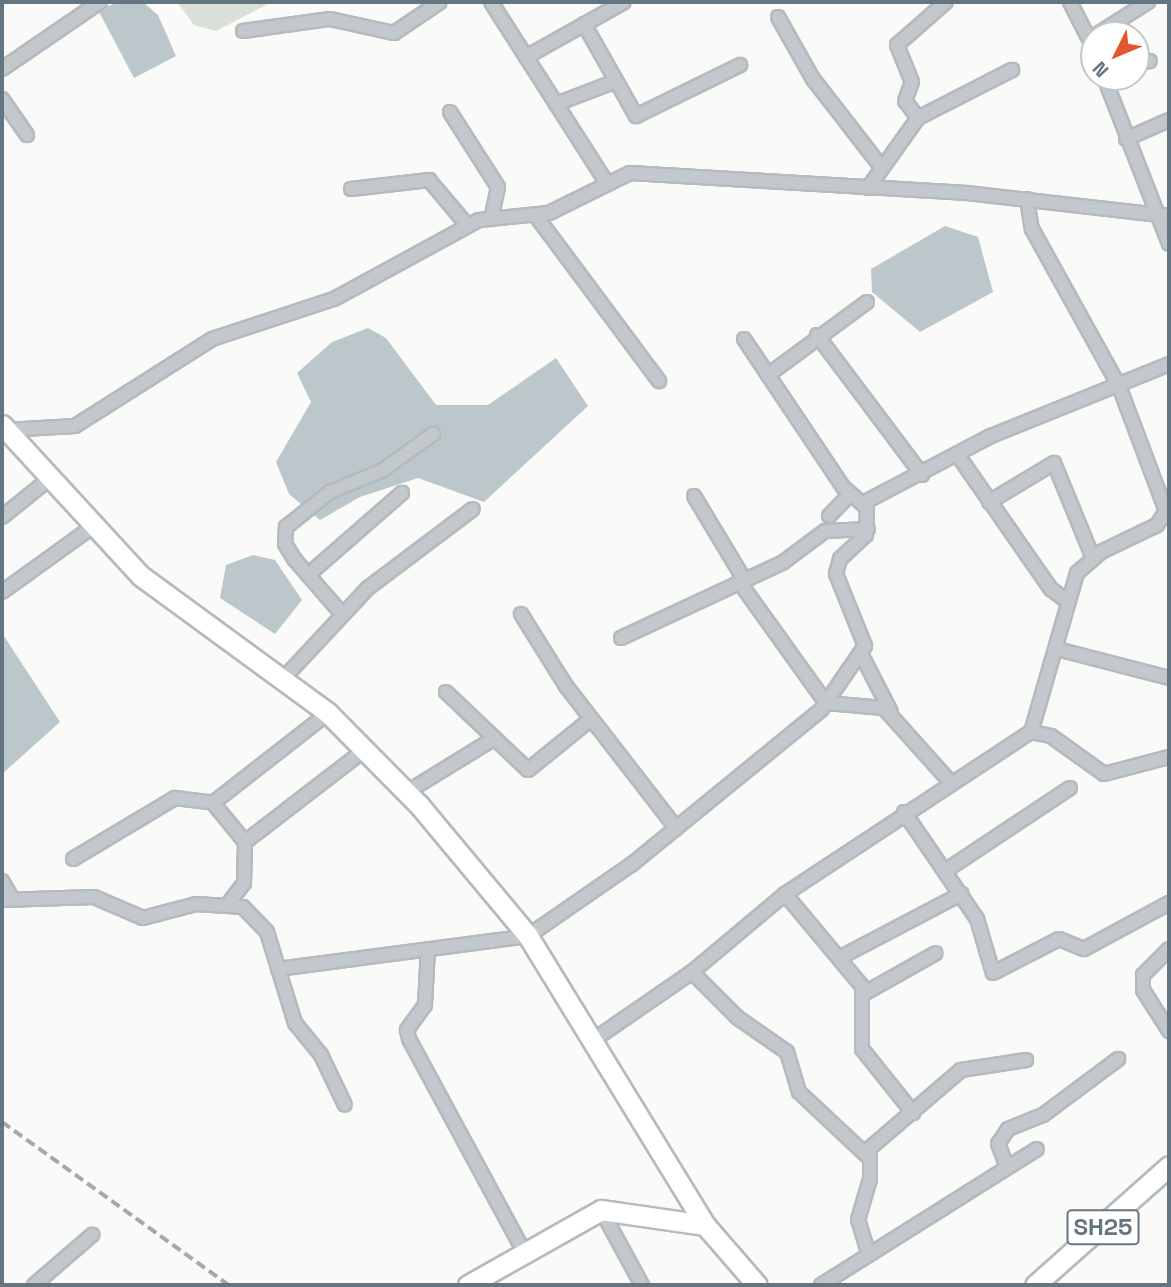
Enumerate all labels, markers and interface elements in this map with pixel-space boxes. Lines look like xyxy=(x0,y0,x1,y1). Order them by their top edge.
north arrow xyxy=(1080,21,1150,91)
text: N xyxy=(1087,56,1114,82)
road number: SH25 xyxy=(1066,1206,1140,1247)

